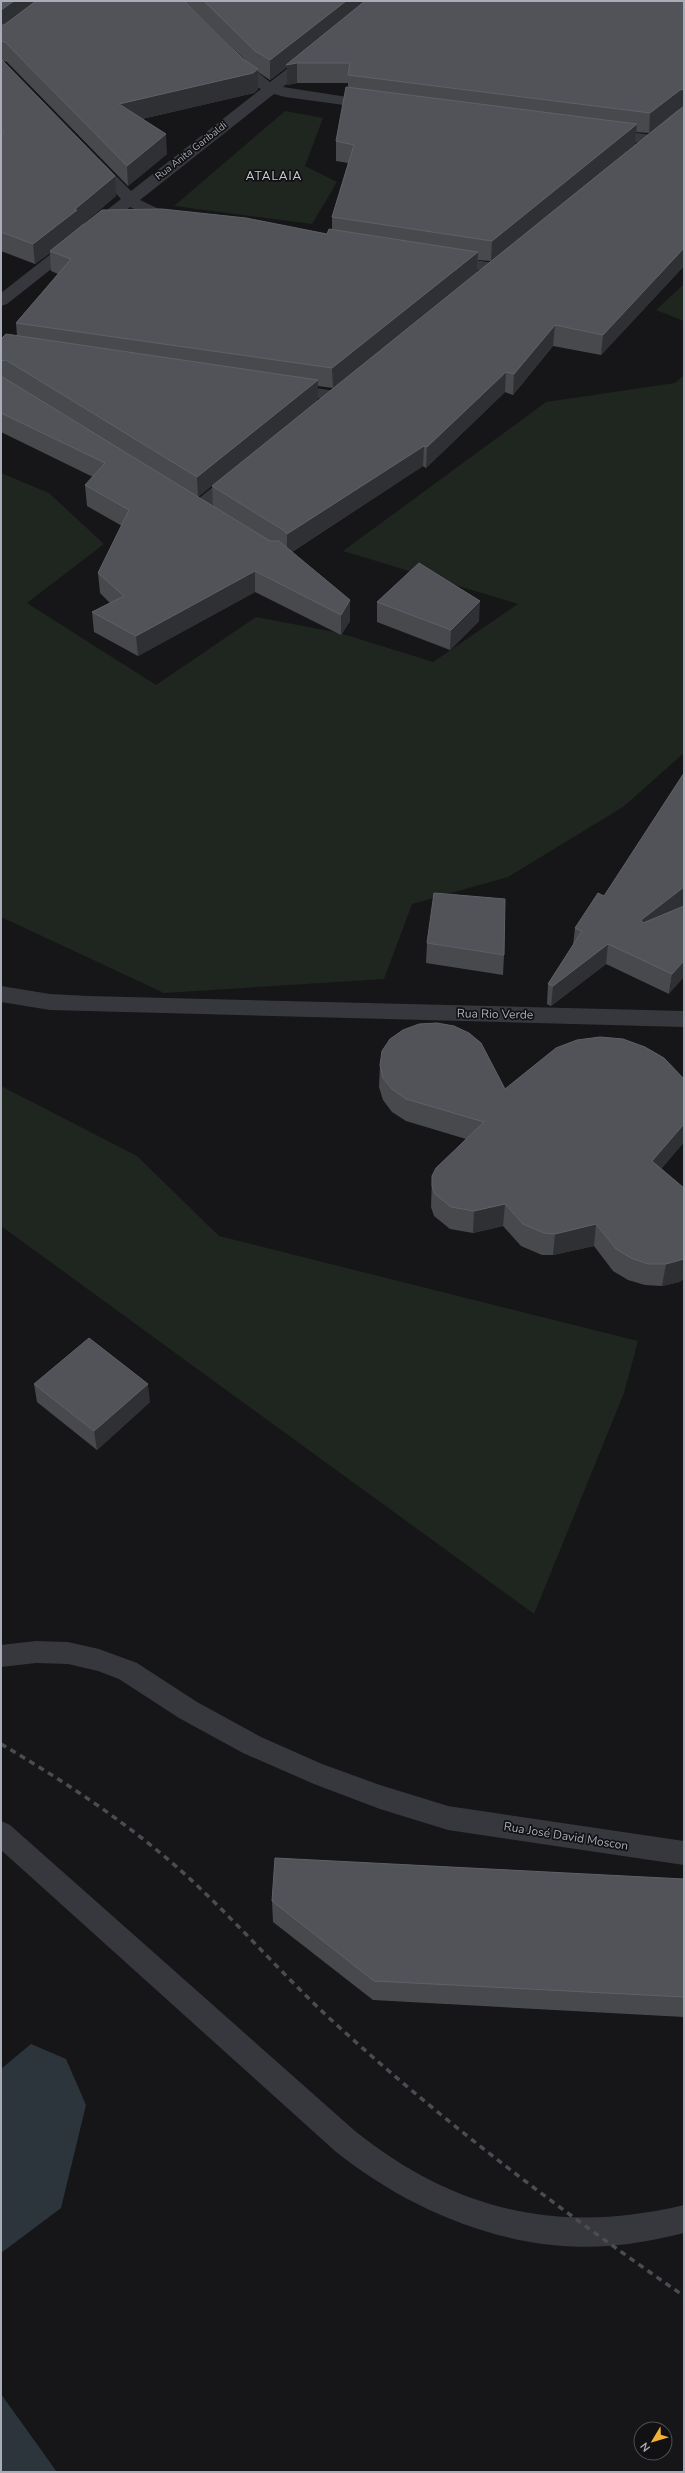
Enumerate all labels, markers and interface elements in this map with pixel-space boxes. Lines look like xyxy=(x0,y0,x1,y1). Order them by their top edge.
street label: Rua Anita Garibaldi xyxy=(152,119,230,183)
district label: ATALAIA xyxy=(246,168,302,184)
street label: Rua Rio Verde xyxy=(457,1005,533,1023)
street label: Rua José David Moscon xyxy=(503,1818,629,1854)
north arrow xyxy=(633,2421,673,2461)
text: N xyxy=(637,2439,654,2455)

